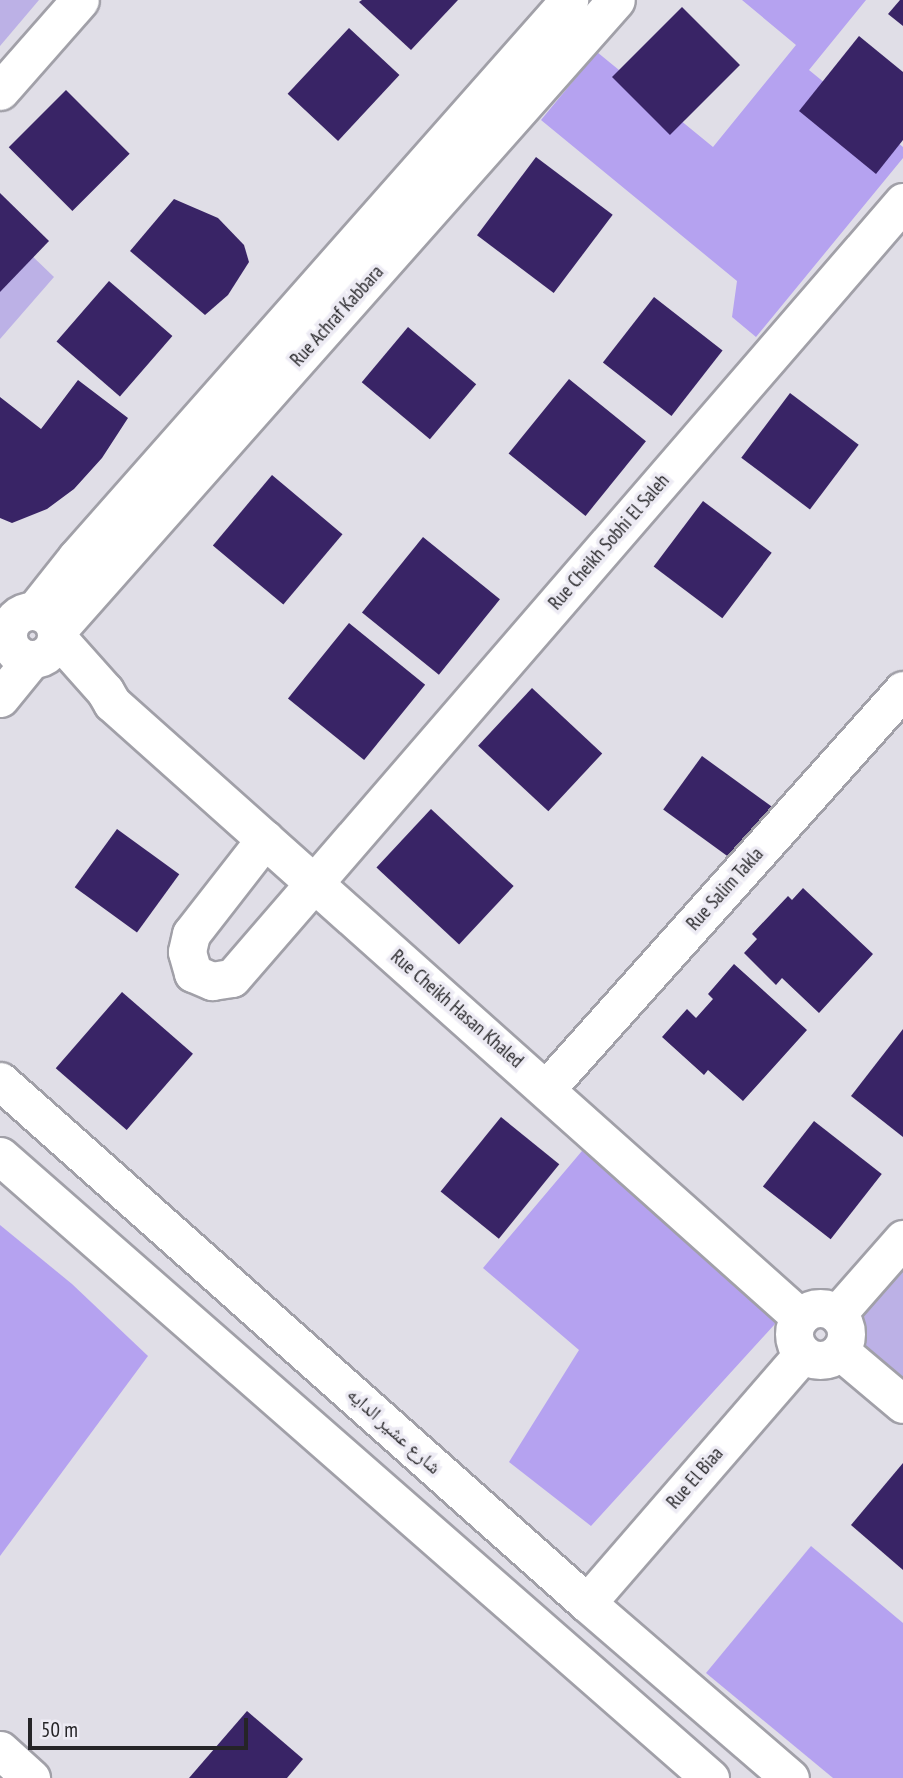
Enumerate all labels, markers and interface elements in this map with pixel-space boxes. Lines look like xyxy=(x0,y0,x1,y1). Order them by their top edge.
street label: Rue Achraf Kabbara xyxy=(286,261,388,371)
street label: Rue Cheikh Sobhi El Saleh xyxy=(544,470,674,614)
street label: Rue Salim Takla xyxy=(682,843,768,935)
street label: Rue Cheikh Hasan Khaled xyxy=(386,945,528,1073)
street label: شارع عشير الدايه xyxy=(343,1383,445,1479)
street label: Rue El Biaa xyxy=(662,1443,728,1513)
scale bar xyxy=(32,1704,252,1748)
text: 50 m xyxy=(41,1716,78,1743)

